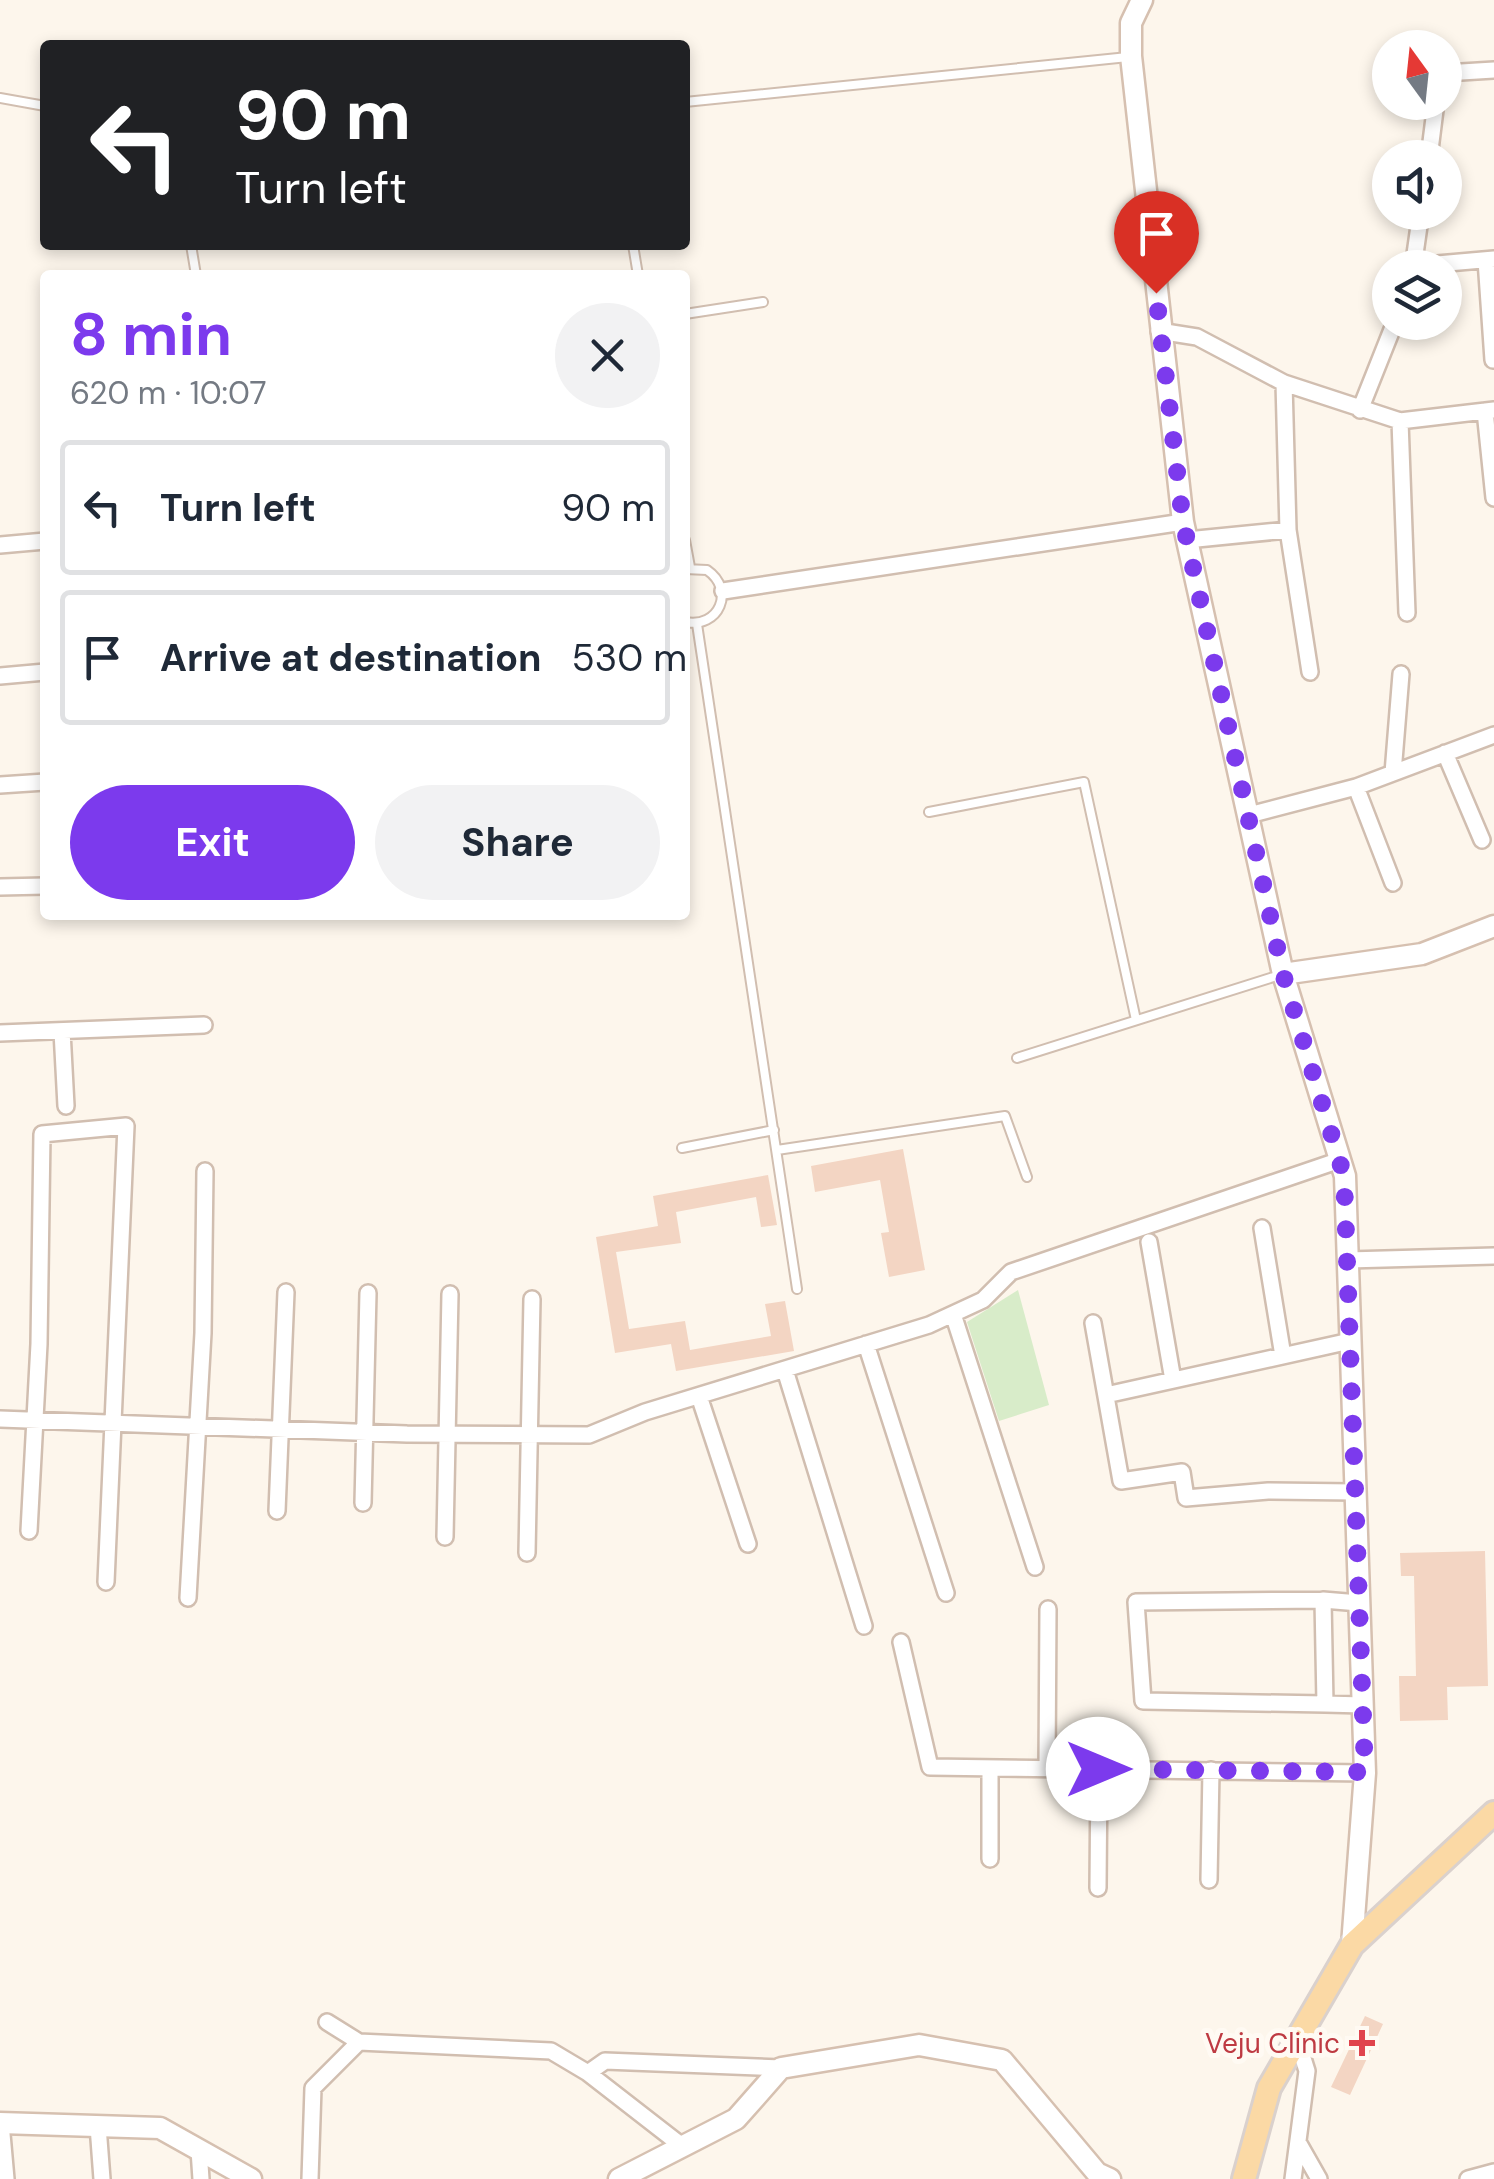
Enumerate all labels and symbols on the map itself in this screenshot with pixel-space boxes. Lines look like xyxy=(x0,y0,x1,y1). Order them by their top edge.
north arrow xyxy=(1372,30,1462,120)
pin xyxy=(1114,191,1199,294)
position arrow xyxy=(1046,1717,1150,1821)
place label: Veju Clinic xyxy=(1205,2025,1340,2062)
marker: Veju Clinic xyxy=(1349,2030,1375,2056)

